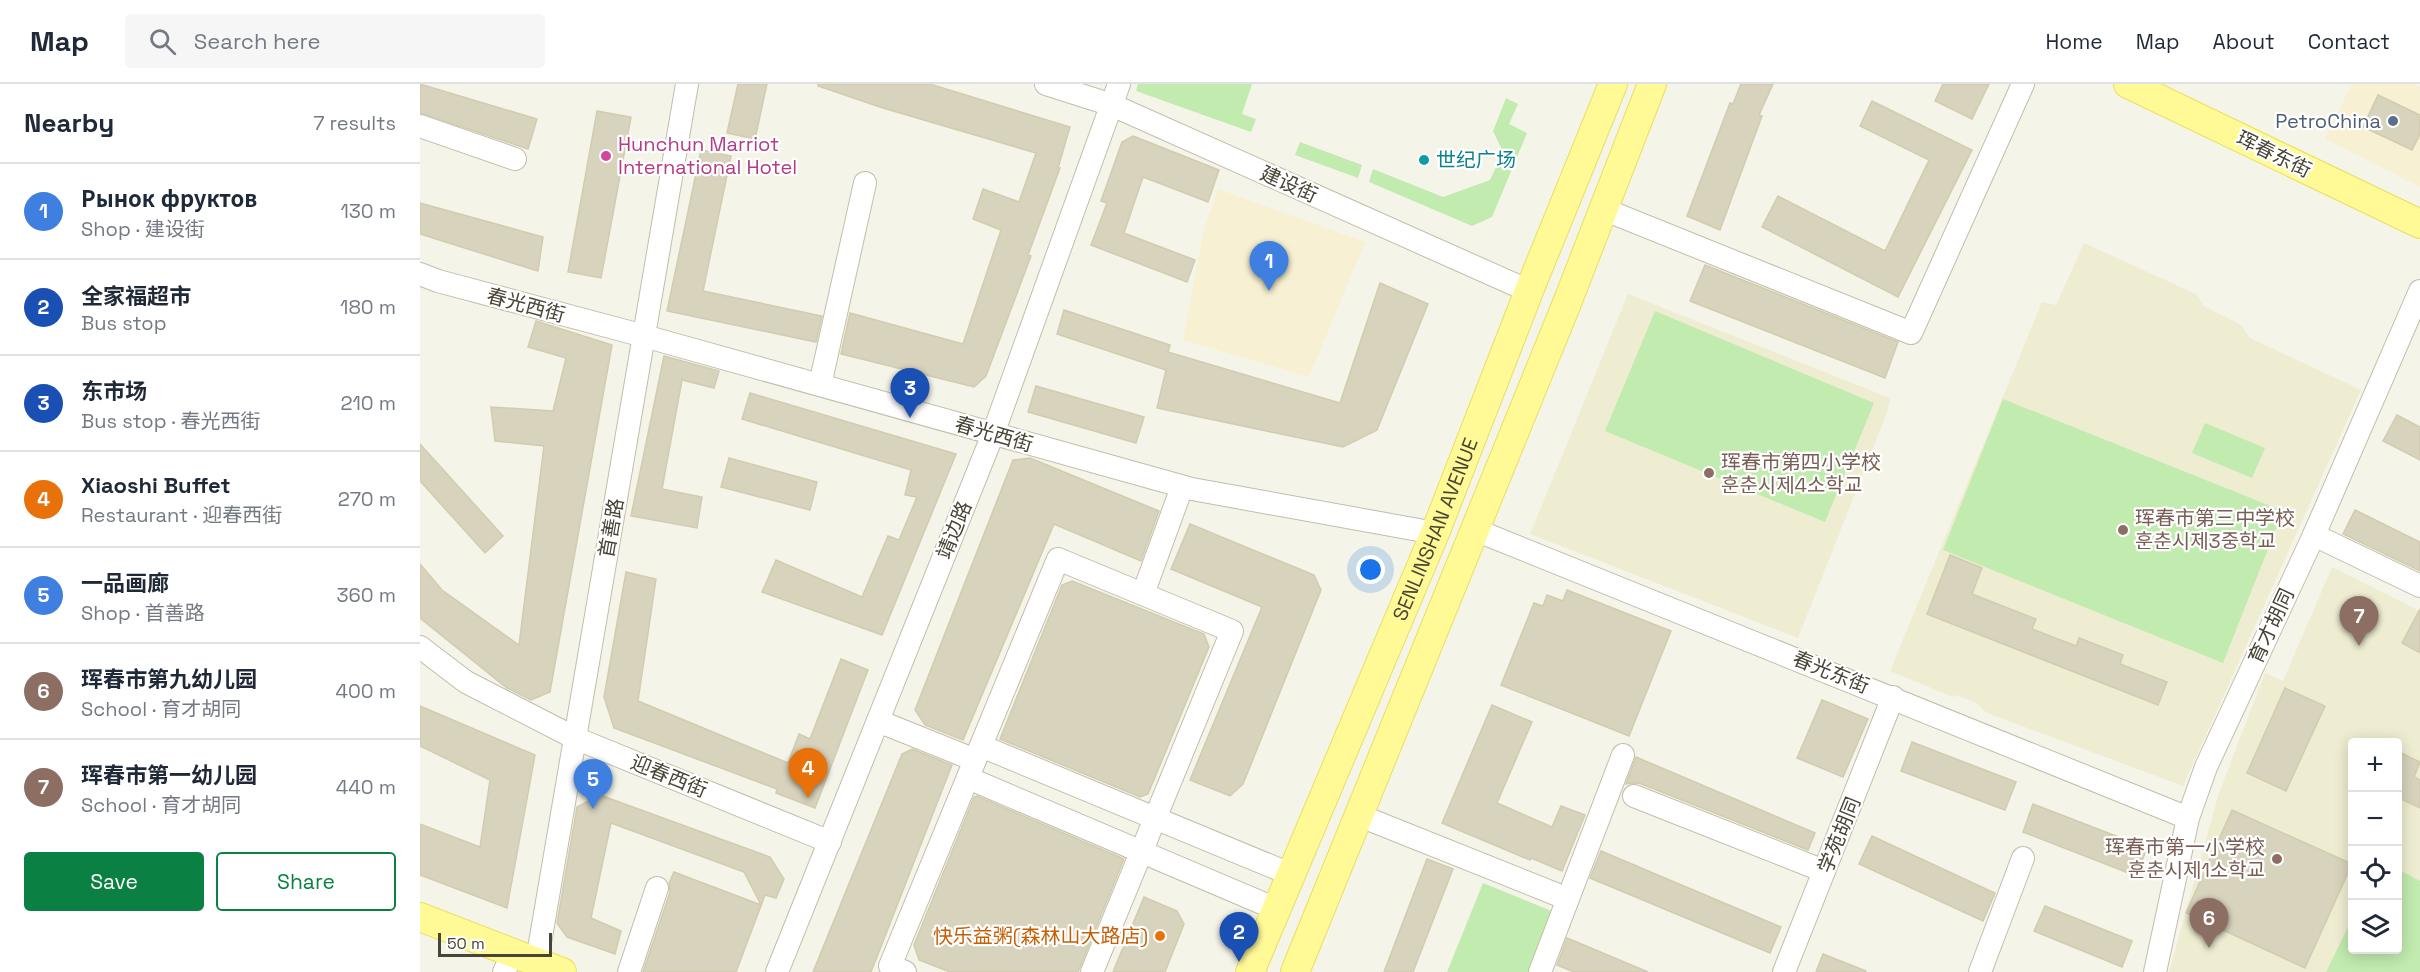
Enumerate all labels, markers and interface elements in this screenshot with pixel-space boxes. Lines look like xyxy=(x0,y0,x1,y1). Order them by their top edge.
search box xyxy=(125,14,545,68)
text: Map xyxy=(30,23,89,59)
icon: search xyxy=(146,25,179,58)
text: Search here xyxy=(194,27,321,55)
text: Home xyxy=(2045,28,2103,55)
text: Map xyxy=(2136,28,2180,55)
text: About xyxy=(2213,28,2275,55)
text: Contact xyxy=(2308,28,2390,55)
text: Nearby xyxy=(24,106,114,140)
place label: PetroChina xyxy=(2275,108,2381,134)
text: 7 results xyxy=(313,110,396,136)
marker: PetroChina xyxy=(2386,114,2400,128)
street label: 珲春东街 xyxy=(2232,125,2316,183)
place label: Hunchun Marriot International Hotel xyxy=(618,131,797,180)
place label: 世纪广场 xyxy=(1436,147,1516,173)
marker: Hunchun Marriot International Hotel xyxy=(599,149,613,163)
marker: 世纪广场 xyxy=(1417,153,1431,167)
street label: 建设街 xyxy=(1256,160,1322,208)
text: Рынок фруктов xyxy=(81,185,257,213)
text: 1 xyxy=(39,198,48,224)
text: 130 m xyxy=(340,198,396,224)
text: Shop · 建设街 xyxy=(81,216,205,242)
pin: 1 xyxy=(1250,242,1288,291)
text: 全家福超市 xyxy=(81,282,191,310)
street label: 春光西街 xyxy=(484,282,568,328)
text: 2 xyxy=(38,294,49,320)
text: 180 m xyxy=(340,294,396,320)
text: Bus stop xyxy=(81,310,167,336)
pin: 3 xyxy=(890,368,930,418)
text: 东市场 xyxy=(81,377,147,405)
text: 3 xyxy=(37,390,50,416)
text: 210 m xyxy=(340,390,396,416)
text: Bus stop · 春光西街 xyxy=(81,408,261,434)
street label: 春光西街 xyxy=(952,410,1036,458)
street label: SENLINSHAN AVENUE xyxy=(1387,434,1484,625)
place label: 珲春市第四小学校 훈춘시제4소학교 xyxy=(1721,449,1881,498)
marker: 珲春市第四小学校 훈춘시제4소학교 xyxy=(1702,466,1716,480)
text: Xiaoshi Buffet xyxy=(81,471,230,499)
text: 4 xyxy=(37,486,50,512)
text: 270 m xyxy=(338,486,396,512)
street label: 首善路 xyxy=(593,496,629,560)
street label: 靖边路 xyxy=(931,497,977,563)
text: Restaurant · 迎春西街 xyxy=(81,502,282,528)
place label: 珲春市第三中学校 훈춘시제3중학교 xyxy=(2135,505,2295,554)
marker: 珲春市第三中学校 훈춘시제3중학교 xyxy=(2116,523,2130,537)
your location xyxy=(1356,555,1385,584)
text: 一品画廊 xyxy=(81,569,169,597)
text: 5 xyxy=(38,582,50,608)
text: 360 m xyxy=(337,582,396,608)
street label: 育才胡同 xyxy=(2242,584,2300,668)
pin: 7 xyxy=(2340,596,2378,646)
text: Shop · 首善路 xyxy=(81,600,205,626)
street label: 春光东街 xyxy=(1789,645,1873,699)
text: 珲春市第九幼儿园 xyxy=(81,665,257,693)
text: 6 xyxy=(37,678,50,704)
text: 400 m xyxy=(336,678,396,704)
text: School · 育才胡同 xyxy=(81,696,241,722)
map controls xyxy=(2348,738,2402,954)
button: + xyxy=(2348,738,2402,792)
pin: 4 xyxy=(788,748,828,798)
street label: 迎春西街 xyxy=(627,749,711,803)
pin: 5 xyxy=(574,760,612,809)
text: 珲春市第一幼儿园 xyxy=(81,761,257,789)
text: 7 xyxy=(38,774,49,800)
text: 440 m xyxy=(336,774,396,800)
text: School · 育才胡同 xyxy=(81,792,241,818)
button: − xyxy=(2348,792,2402,846)
street label: 学苑胡同 xyxy=(1812,793,1866,877)
place label: 珲春市第一小学校 훈춘시제1소학교 xyxy=(2105,834,2265,883)
button: locate xyxy=(2348,846,2402,900)
button: Save xyxy=(24,852,204,911)
button: Share xyxy=(216,852,396,911)
marker: 珲春市第一小学校 훈춘시제1소학교 xyxy=(2270,852,2284,866)
pin: 6 xyxy=(2190,898,2228,948)
button: layers xyxy=(2348,900,2402,954)
pin: 2 xyxy=(1220,912,1258,962)
place label: 快乐益粥(森林山大路店) xyxy=(933,923,1148,949)
marker: 快乐益粥(森林山大路店) xyxy=(1153,929,1167,943)
scale bar xyxy=(438,930,552,958)
text: 50 m xyxy=(447,933,485,954)

